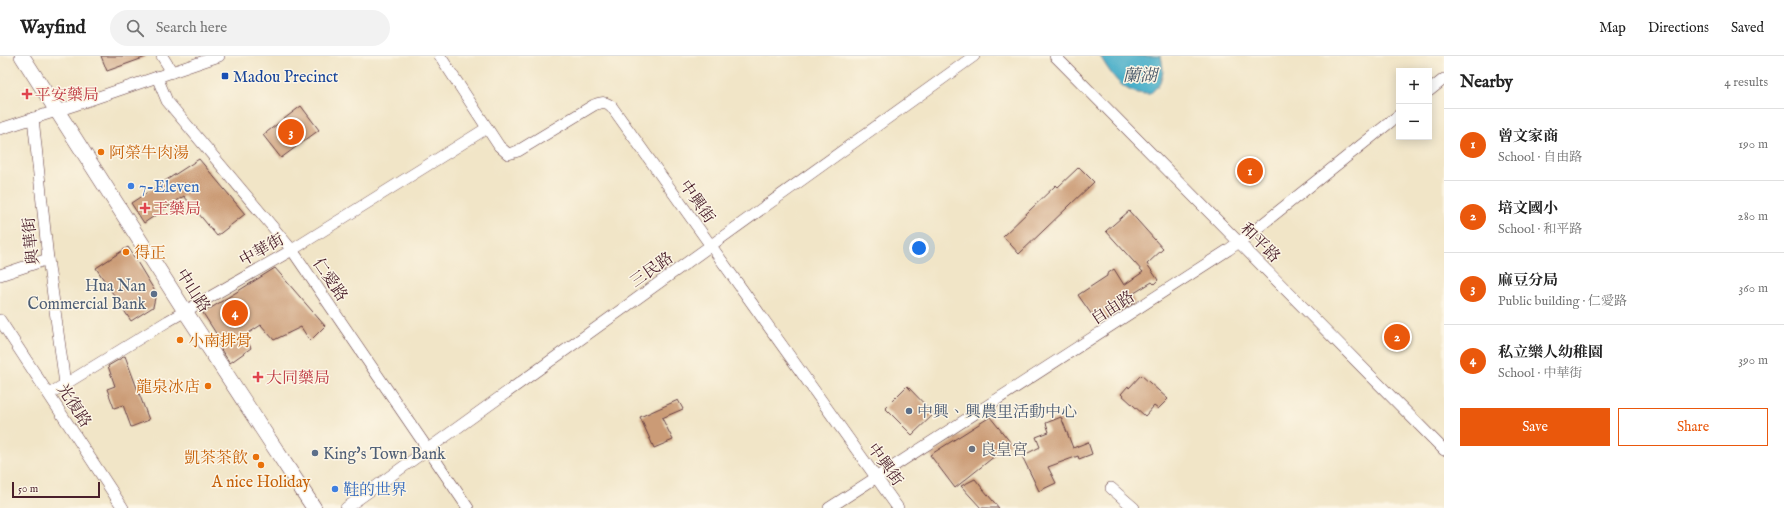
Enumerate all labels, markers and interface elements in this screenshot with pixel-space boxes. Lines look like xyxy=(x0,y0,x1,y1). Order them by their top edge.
search box xyxy=(110,10,390,46)
text: Wayfind xyxy=(20,16,86,40)
icon: search xyxy=(124,17,146,39)
text: Search here xyxy=(156,18,227,37)
text: Map xyxy=(1599,19,1626,37)
text: Directions xyxy=(1648,19,1709,37)
text: Saved xyxy=(1731,19,1764,37)
water label: 蘭湖 xyxy=(1123,66,1160,87)
place label: Madou Precinct xyxy=(233,68,339,88)
map controls xyxy=(1396,68,1432,140)
button: + xyxy=(1396,68,1432,104)
marker: Madou Precinct xyxy=(220,71,230,81)
text: Nearby xyxy=(1460,72,1513,93)
text: 4 results xyxy=(1724,74,1768,91)
place label: 平安藥局 xyxy=(35,86,99,106)
marker: 平安藥局 xyxy=(22,89,32,99)
button: − xyxy=(1396,104,1432,140)
pin: 3 xyxy=(278,117,304,147)
text: 曾文家商 xyxy=(1498,127,1558,146)
text: 1 xyxy=(1471,136,1475,153)
text: 190 m xyxy=(1738,136,1768,153)
place label: 阿榮牛肉湯 xyxy=(109,144,189,164)
marker: 阿榮牛肉湯 xyxy=(96,147,106,157)
text: School · 自由路 xyxy=(1498,149,1582,166)
pin: 1 xyxy=(1237,156,1263,186)
street label: 中興街 xyxy=(674,177,718,228)
place label: 7-Eleven xyxy=(139,178,200,198)
marker: 7-Eleven xyxy=(126,181,136,191)
text: 培文國小 xyxy=(1498,199,1558,218)
place label: 王藥局 xyxy=(153,200,201,220)
marker: 王藥局 xyxy=(140,203,150,213)
text: 2 xyxy=(1470,208,1476,225)
text: 280 m xyxy=(1738,208,1768,225)
street label: 與華街 xyxy=(20,216,44,266)
street label: 和平路 xyxy=(1236,219,1284,267)
text: School · 和平路 xyxy=(1498,221,1582,238)
street label: 中華街 xyxy=(236,230,288,271)
your location xyxy=(909,238,929,258)
place label: 得正 xyxy=(134,244,166,264)
marker: 得正 xyxy=(121,247,131,257)
street label: 三民路 xyxy=(627,249,678,293)
street label: 仁愛路 xyxy=(308,255,351,306)
street label: 中山路 xyxy=(171,266,214,317)
text: 麻豆分局 xyxy=(1498,271,1558,290)
place label: Hua Nan Commercial Bank xyxy=(28,277,146,315)
text: 3 xyxy=(1471,280,1475,297)
text: 360 m xyxy=(1738,280,1768,297)
street label: 自由路 xyxy=(1088,287,1139,330)
marker: Hua Nan Commercial Bank xyxy=(149,289,159,299)
text: Public building · 仁愛路 xyxy=(1498,293,1627,310)
pin: 4 xyxy=(222,298,248,328)
pin: 2 xyxy=(1384,322,1410,352)
place label: 小南排骨 xyxy=(188,332,252,352)
marker: 小南排骨 xyxy=(175,335,185,345)
text: 私立樂人幼稚園 xyxy=(1498,343,1603,362)
text: 4 xyxy=(1470,352,1476,369)
text: 390 m xyxy=(1738,352,1768,369)
text: School · 中華街 xyxy=(1498,365,1582,382)
place label: 大同藥局 xyxy=(266,369,330,389)
marker: 大同藥局 xyxy=(253,372,263,382)
place label: 龍泉冰店 xyxy=(136,378,200,398)
street label: 光復路 xyxy=(52,381,95,432)
marker: 龍泉冰店 xyxy=(203,381,213,391)
place label: 中興、興農里活動中心 xyxy=(917,403,1077,423)
marker: 中興、興農里活動中心 xyxy=(904,406,914,416)
button: Save xyxy=(1460,408,1610,446)
button: Share xyxy=(1618,408,1768,446)
street label: 中興街 xyxy=(862,440,907,490)
place label: 良皇宮 xyxy=(980,441,1028,461)
marker: 良皇宮 xyxy=(967,444,977,454)
place label: King's Town Bank xyxy=(323,445,446,465)
marker: King's Town Bank xyxy=(310,448,320,458)
place label: 凱茶茶飲 xyxy=(184,449,248,469)
marker: 凱茶茶飲 xyxy=(251,452,261,462)
marker: A nice Holiday xyxy=(256,460,266,470)
place label: A nice Holiday xyxy=(211,473,310,493)
scale bar xyxy=(12,480,100,499)
place label: 鞋的世界 xyxy=(343,481,407,501)
text: 50 m xyxy=(18,482,38,496)
marker: 鞋的世界 xyxy=(330,484,340,494)

